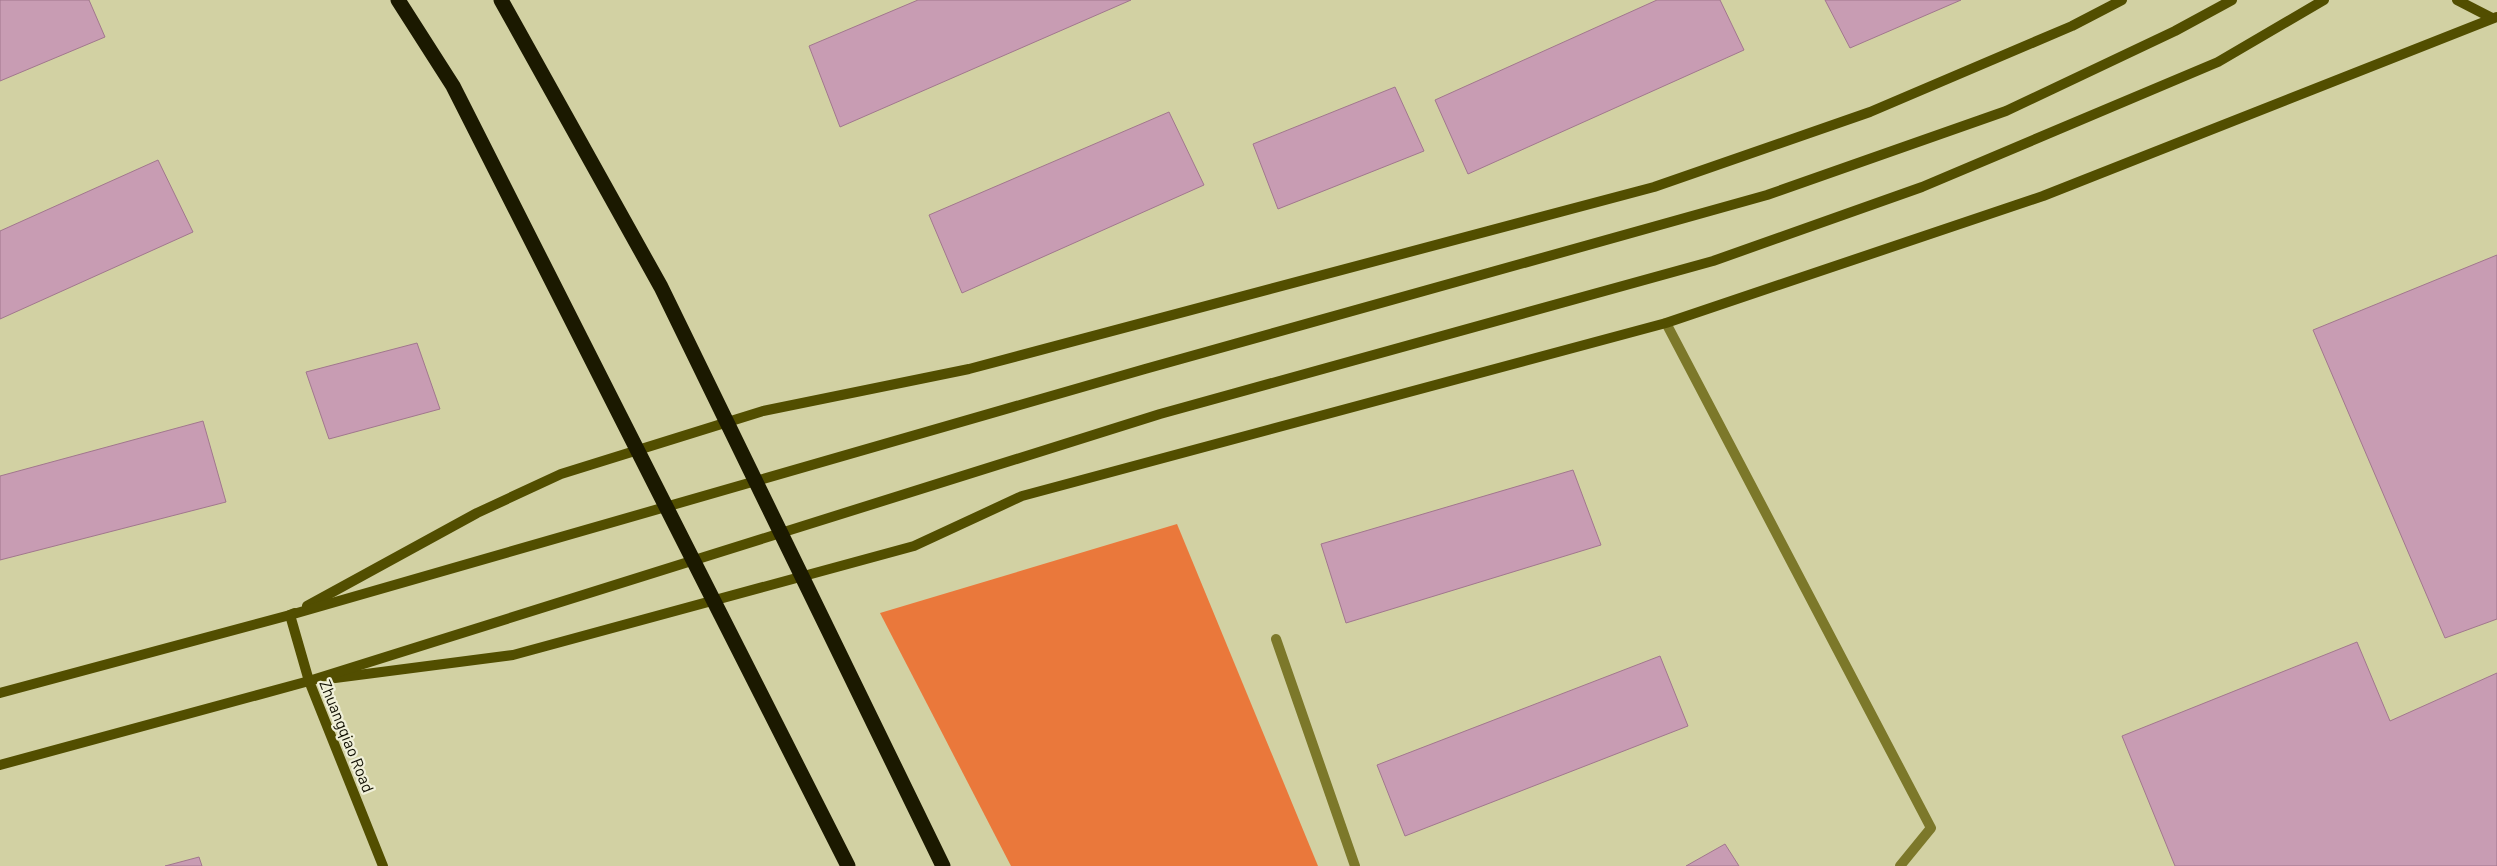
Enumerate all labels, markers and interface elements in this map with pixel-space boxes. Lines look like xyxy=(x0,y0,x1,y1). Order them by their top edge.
street label: Zhuangqiao Road xyxy=(316,677,379,795)

